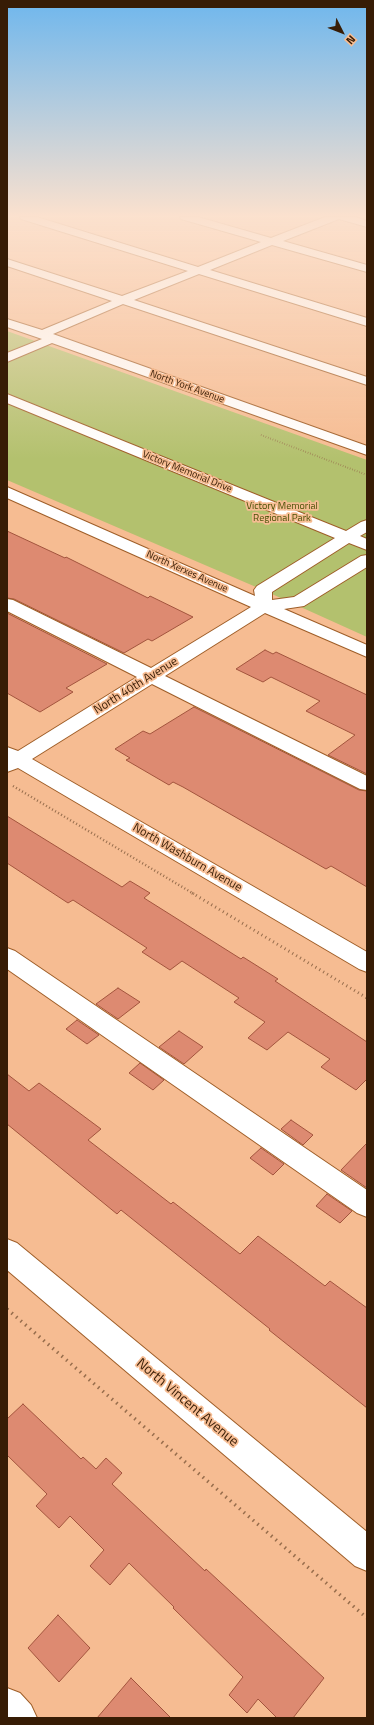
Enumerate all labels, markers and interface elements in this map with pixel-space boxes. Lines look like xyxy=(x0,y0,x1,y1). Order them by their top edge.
north arrow xyxy=(322,12,362,52)
text: N xyxy=(342,32,359,48)
street label: North York Avenue xyxy=(148,368,226,406)
street label: Victory Memorial Drive xyxy=(140,449,234,495)
park label: Victory Memorial Regional Park xyxy=(246,501,318,524)
street label: North Xerxes Avenue xyxy=(144,549,230,595)
street label: North 40th Avenue xyxy=(91,654,181,718)
street label: North Washburn Avenue xyxy=(130,821,244,895)
street label: North Vincent Avenue xyxy=(132,1355,242,1451)

